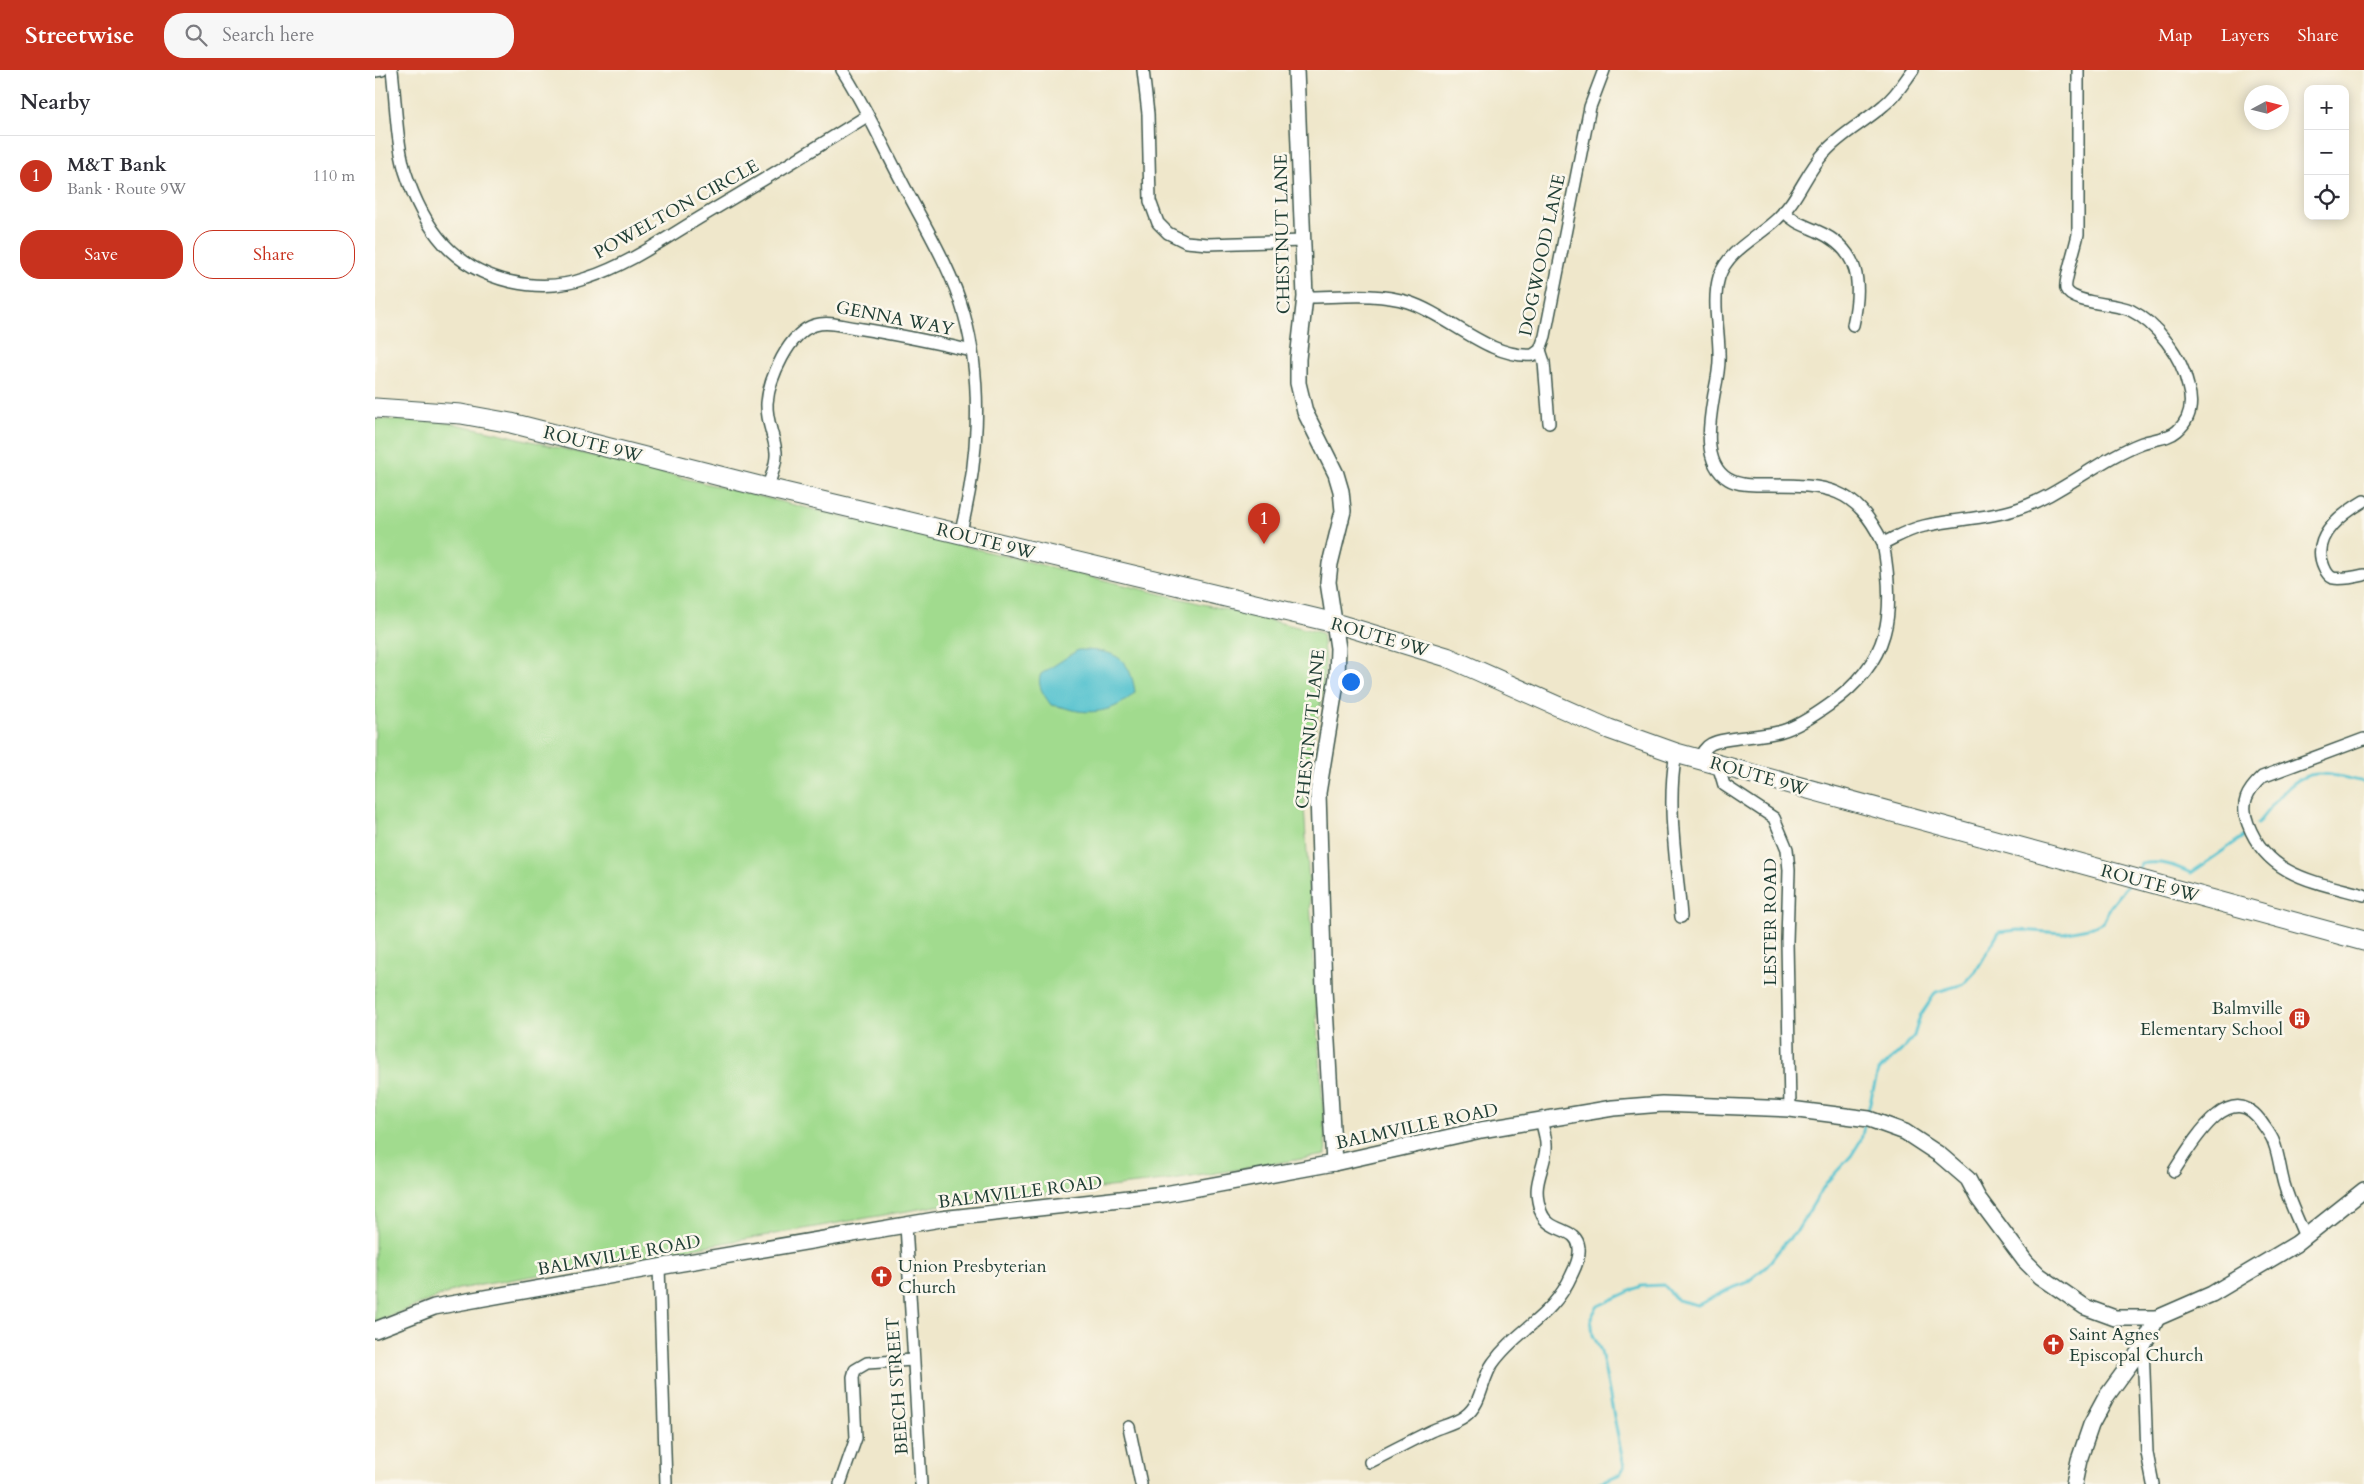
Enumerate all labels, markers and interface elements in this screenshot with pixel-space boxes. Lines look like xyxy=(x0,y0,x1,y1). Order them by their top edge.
search box xyxy=(164,13,514,58)
text: Streetwise xyxy=(25,19,134,52)
icon: search xyxy=(182,21,210,49)
text: Search here xyxy=(222,22,314,48)
text: Map xyxy=(2158,23,2193,48)
text: Layers xyxy=(2221,23,2270,48)
text: Share xyxy=(2298,23,2339,48)
north arrow xyxy=(2244,85,2289,130)
map controls xyxy=(2304,85,2349,220)
button: + xyxy=(2304,85,2349,130)
text: Nearby xyxy=(20,88,91,117)
button: − xyxy=(2304,130,2349,175)
text: M&T Bank xyxy=(67,152,167,178)
street label: POWELTON CIRCLE xyxy=(589,154,763,265)
street label: CHESTNUT LANE xyxy=(1269,154,1296,314)
text: 1 xyxy=(32,165,40,187)
text: 110 m xyxy=(313,165,355,187)
street label: DOGWOOD LANE xyxy=(1513,172,1572,338)
button: locate xyxy=(2304,175,2349,220)
text: Bank · Route 9W xyxy=(67,178,186,200)
button: Save xyxy=(20,230,183,279)
button: Share xyxy=(193,230,355,279)
street label: GENNA WAY xyxy=(834,295,957,342)
street label: ROUTE 9W xyxy=(541,420,645,469)
pin: 1 xyxy=(1248,503,1280,544)
street label: ROUTE 9W xyxy=(934,517,1038,566)
street label: ROUTE 9W xyxy=(1328,612,1432,663)
street label: CHESTNUT LANE xyxy=(1290,648,1331,810)
your location xyxy=(1338,669,1364,695)
street label: ROUTE 9W xyxy=(1707,751,1811,802)
street label: LESTER ROAD xyxy=(1758,858,1783,986)
street label: ROUTE 9W xyxy=(2098,858,2202,909)
place label: Balmville Elementary School xyxy=(2140,996,2283,1042)
building icon: Balmville Elementary School xyxy=(2287,1006,2311,1030)
street label: BALMVILLE ROAD xyxy=(1334,1097,1501,1156)
street label: BALMVILLE ROAD xyxy=(936,1170,1104,1215)
street label: BALMVILLE ROAD xyxy=(535,1229,703,1282)
place label: Union Presbyterian Church xyxy=(898,1254,1048,1300)
church icon: Union Presbyterian Church xyxy=(870,1264,894,1288)
street label: BEECH STREET xyxy=(880,1316,915,1456)
place label: Saint Agnes Episcopal Church xyxy=(2069,1322,2204,1368)
church icon: Saint Agnes Episcopal Church xyxy=(2041,1332,2065,1356)

